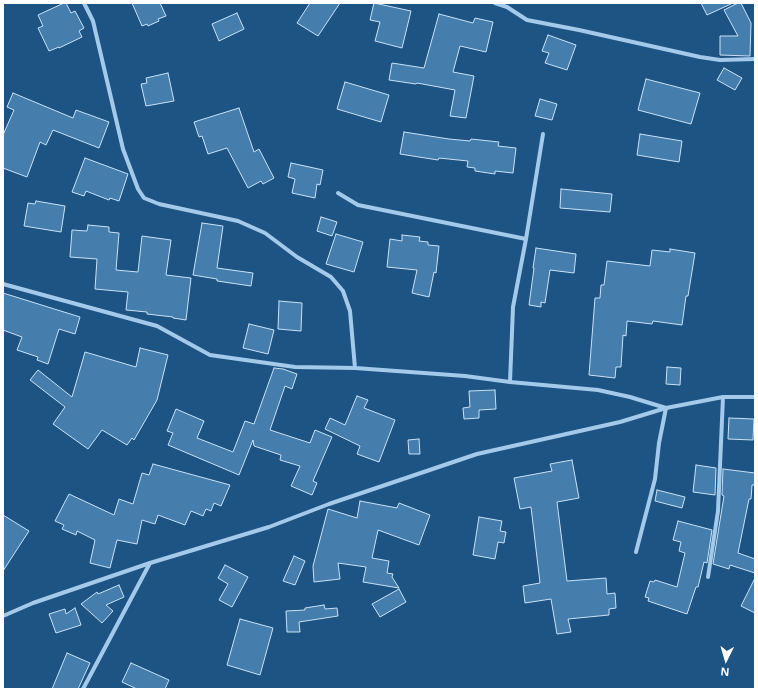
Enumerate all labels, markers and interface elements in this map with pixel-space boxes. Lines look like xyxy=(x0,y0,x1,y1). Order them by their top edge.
north arrow xyxy=(706,640,746,680)
text: N xyxy=(720,665,730,680)

